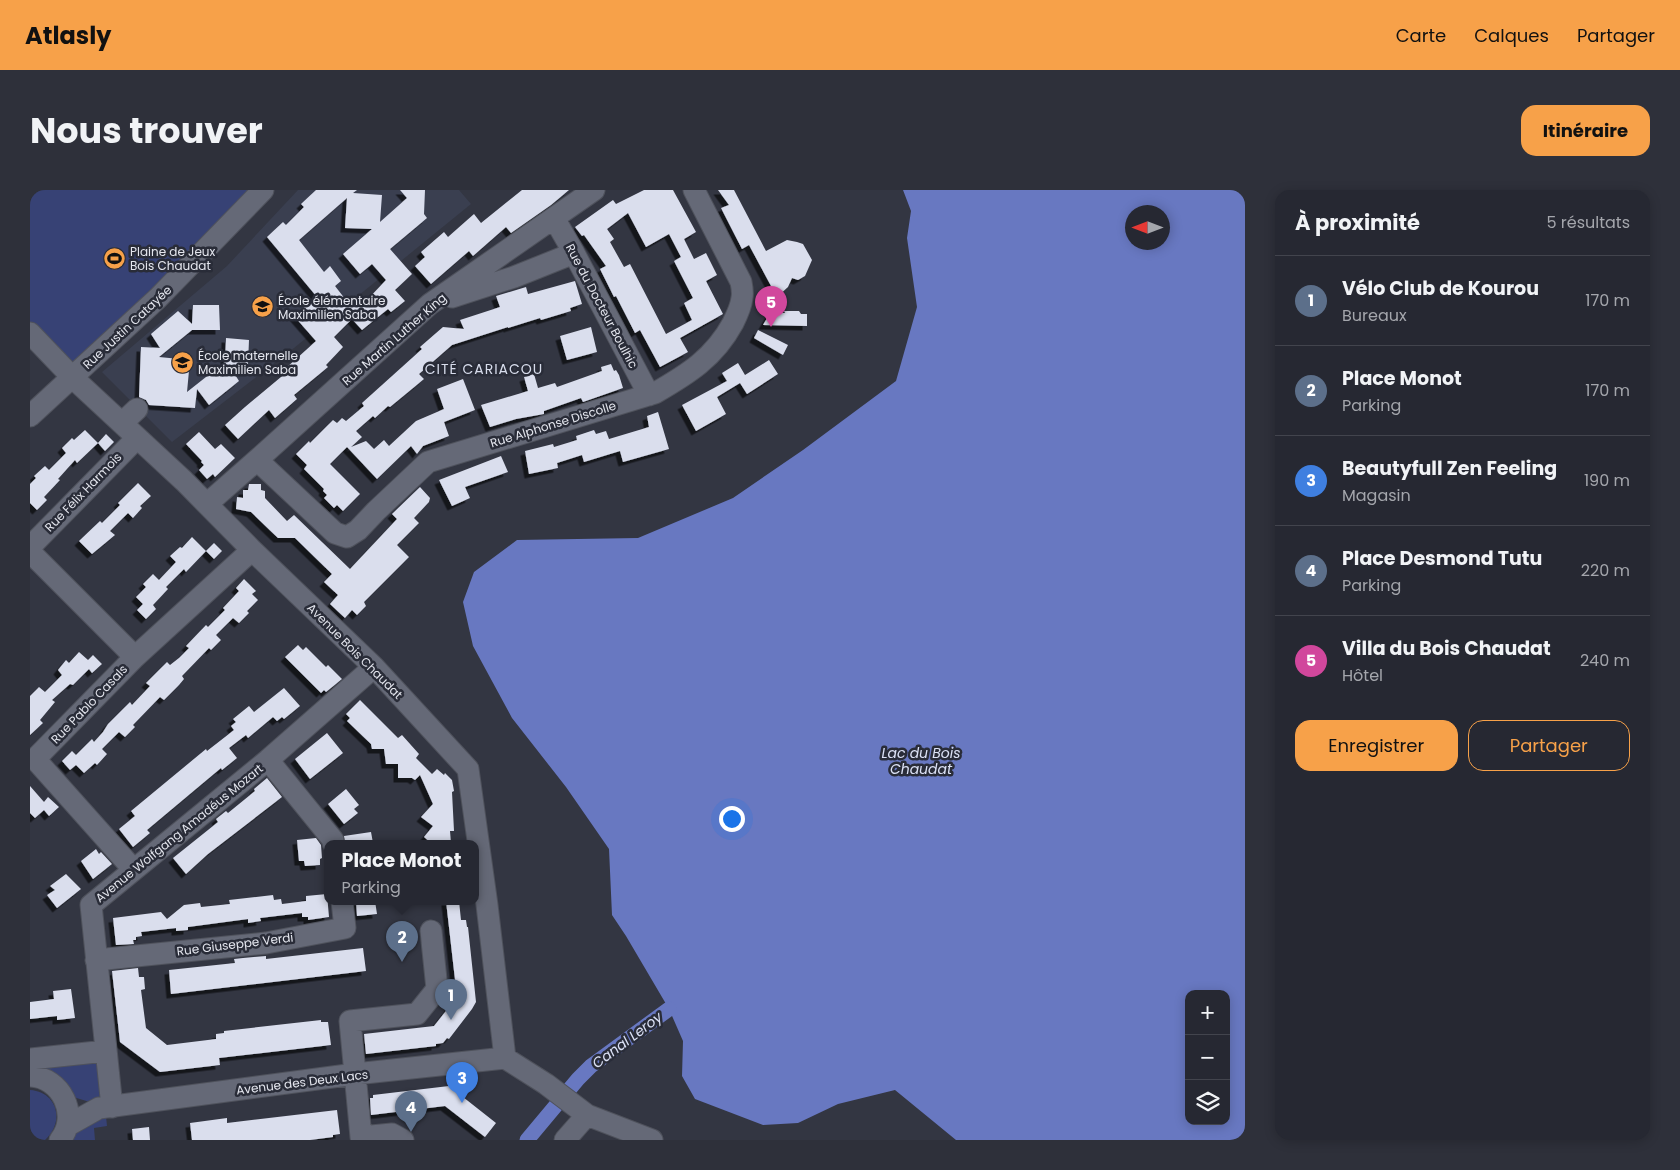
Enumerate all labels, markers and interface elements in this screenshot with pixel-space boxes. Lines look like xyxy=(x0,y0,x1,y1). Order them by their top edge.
text: Atlasly xyxy=(25,19,111,52)
text: Carte xyxy=(1396,23,1446,48)
text: Calques xyxy=(1474,23,1549,48)
text: Partager xyxy=(1577,23,1655,48)
button: Itinéraire xyxy=(1521,105,1650,156)
text: Nous trouver xyxy=(30,106,263,155)
north arrow xyxy=(1125,205,1170,250)
text: À proximité xyxy=(1295,208,1420,237)
text: 5 résultats xyxy=(1546,211,1630,234)
street label: Rue du Docteur Boulhic xyxy=(562,241,642,371)
place label: Plaine de Jeux Bois Chaudat xyxy=(130,243,216,274)
sports icon: Plaine de Jeux Bois Chaudat xyxy=(102,246,126,270)
text: Vélo Club de Kourou xyxy=(1342,275,1539,302)
street label: Rue Justin Catayée xyxy=(79,281,175,373)
pin: 5 xyxy=(755,286,787,327)
street label: Rue Martin Luther King xyxy=(338,289,450,389)
text: 1 xyxy=(1308,289,1314,312)
text: 170 m xyxy=(1585,289,1630,312)
place label: École élémentaire Maximilien Saba xyxy=(278,292,385,323)
school or university icon: École élémentaire Maximilien Saba xyxy=(250,295,274,319)
text: Bureaux xyxy=(1342,304,1407,327)
place label: École maternelle Maximilien Saba xyxy=(198,347,298,378)
school or university icon: École maternelle Maximilien Saba xyxy=(170,350,194,374)
district label: CITÉ CARIACOU xyxy=(425,359,543,379)
text: Place Monot xyxy=(1342,365,1462,392)
text: 2 xyxy=(1306,379,1316,402)
text: 170 m xyxy=(1585,379,1630,402)
text: Parking xyxy=(1342,394,1401,417)
street label: Rue Alphonse Discolle xyxy=(488,397,618,451)
street label: Rue Félix Harmois xyxy=(41,449,125,535)
text: Beautyfull Zen Feeling xyxy=(1342,455,1557,482)
text: 3 xyxy=(1306,469,1316,492)
text: 190 m xyxy=(1584,469,1630,492)
text: Magasin xyxy=(1342,484,1411,507)
text: Place Desmond Tutu xyxy=(1342,545,1542,572)
text: 4 xyxy=(1306,559,1316,582)
text: 220 m xyxy=(1581,559,1630,582)
text: Parking xyxy=(1342,574,1401,597)
street label: Avenue Bois Chaudat xyxy=(303,599,407,703)
text: Villa du Bois Chaudat xyxy=(1342,635,1551,662)
text: 5 xyxy=(1306,649,1316,672)
text: 240 m xyxy=(1580,649,1630,672)
street label: Rue Pablo Casals xyxy=(47,661,131,747)
text: Hôtel xyxy=(1342,664,1383,687)
button: Enregistrer xyxy=(1295,720,1458,771)
button: Partager xyxy=(1468,720,1630,771)
water label: Lac du Bois Chaudat xyxy=(881,743,961,779)
street label: Avenue Wolfgang Amadéus Mozart xyxy=(91,760,267,906)
your location xyxy=(719,806,745,832)
popup xyxy=(324,840,479,905)
text: Place Monot xyxy=(342,847,461,874)
text: Parking xyxy=(342,876,401,899)
pin: 2 xyxy=(386,921,418,962)
street label: Rue Giuseppe Verdi xyxy=(176,928,294,960)
pin: 1 xyxy=(435,979,467,1020)
map controls xyxy=(1185,990,1230,1125)
button: + xyxy=(1185,990,1230,1035)
water label: Canal Leroy xyxy=(588,1006,667,1073)
button: − xyxy=(1185,1035,1230,1080)
pin: 3 xyxy=(446,1062,478,1103)
street label: Avenue des Deux Lacs xyxy=(235,1065,369,1099)
button: layers xyxy=(1185,1080,1230,1125)
pin: 4 xyxy=(395,1091,427,1132)

